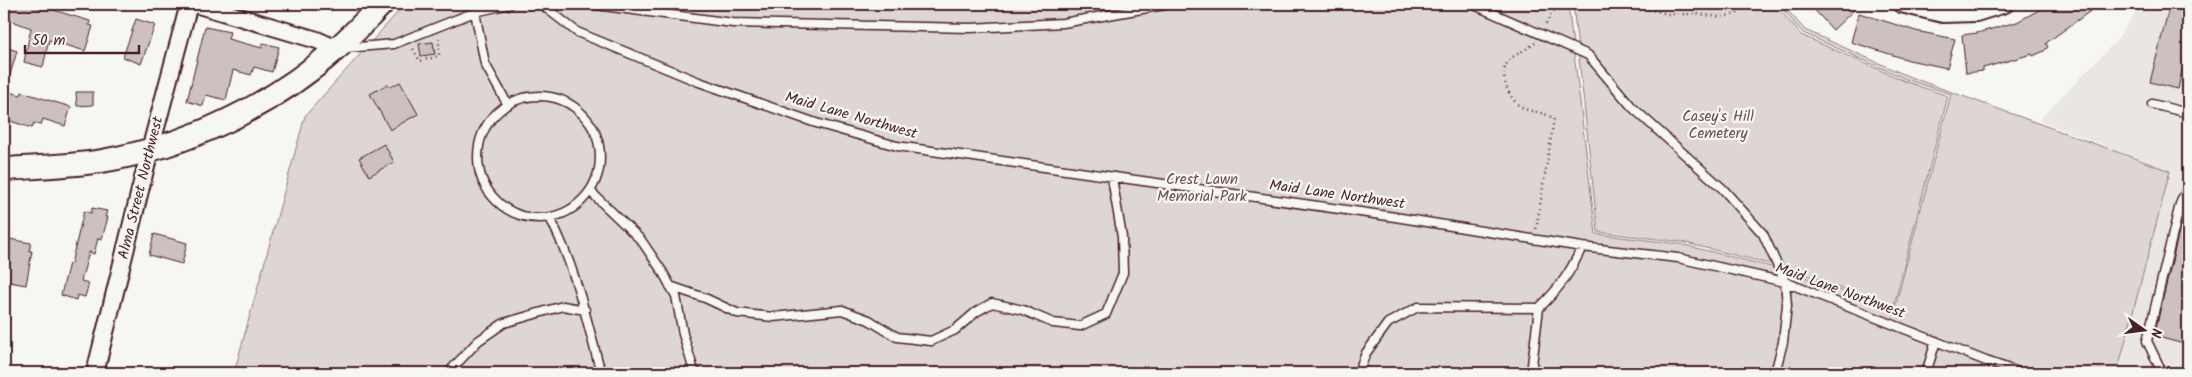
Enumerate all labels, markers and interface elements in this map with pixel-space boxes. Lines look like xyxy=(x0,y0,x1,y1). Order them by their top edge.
scale bar xyxy=(25,22,139,54)
text: 50 m xyxy=(32,29,66,53)
street label: Maid Lane Northwest xyxy=(782,86,920,146)
park label: Casey's Hill Cemetery xyxy=(1682,105,1754,146)
street label: Alma Street Northwest xyxy=(112,114,170,262)
park label: Crest Lawn Memorial Park xyxy=(1157,168,1248,209)
street label: Maid Lane Northwest xyxy=(1268,174,1407,216)
street label: Maid Lane Northwest xyxy=(1772,256,1909,326)
north arrow xyxy=(2120,304,2170,354)
text: N xyxy=(2144,326,2167,340)

